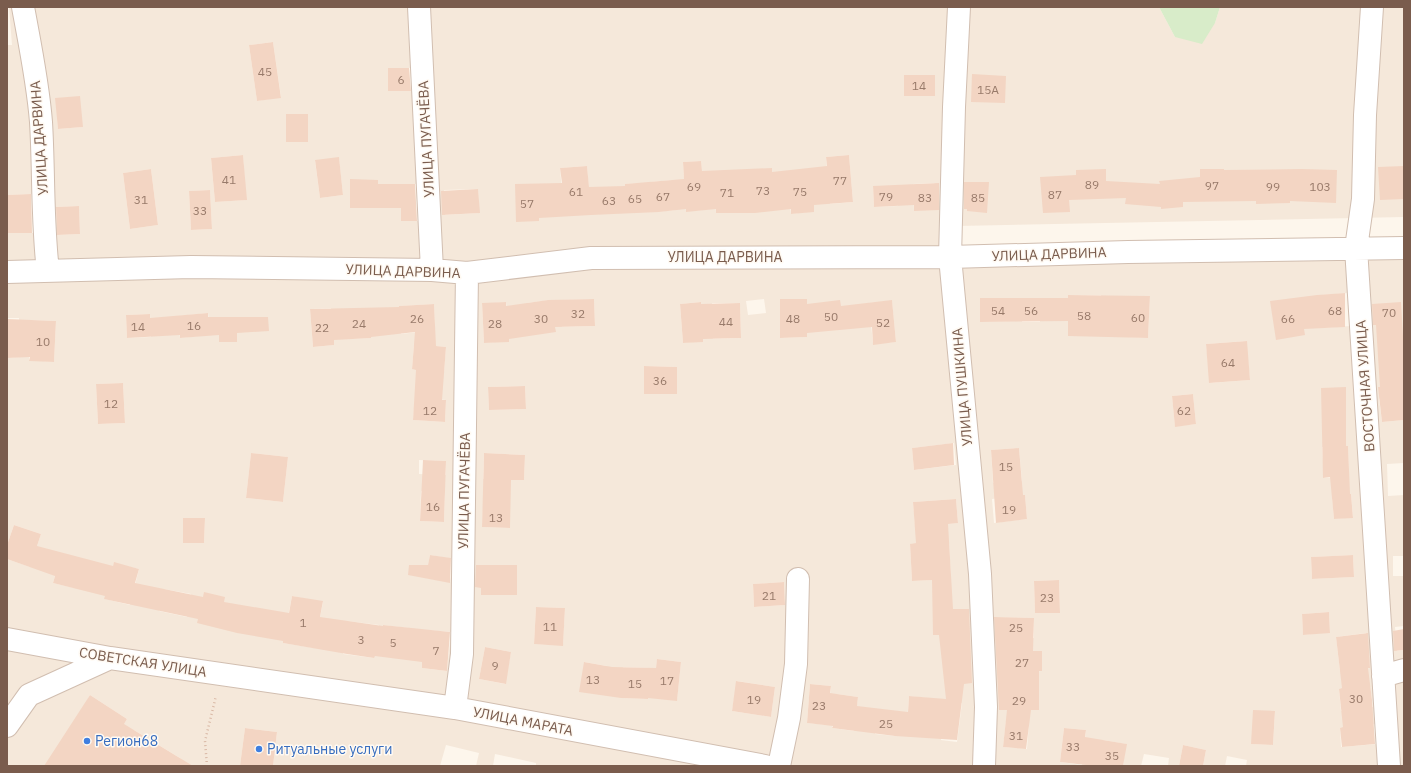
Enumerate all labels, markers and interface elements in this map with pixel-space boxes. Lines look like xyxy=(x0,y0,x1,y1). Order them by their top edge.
house number: 45 xyxy=(258,64,272,79)
house number: 6 xyxy=(397,72,405,87)
house number: 14 xyxy=(912,78,926,93)
street label: УЛИЦА ДАРВИНА xyxy=(26,80,52,196)
street label: УЛИЦА ПУГАЧЁВА xyxy=(414,80,438,198)
house number: 15А xyxy=(977,82,999,97)
house number: 41 xyxy=(222,172,236,187)
house number: 77 xyxy=(833,173,847,188)
house number: 89 xyxy=(1085,177,1099,192)
house number: 97 xyxy=(1205,178,1219,193)
house number: 69 xyxy=(687,179,701,194)
house number: 99 xyxy=(1266,179,1280,194)
house number: 103 xyxy=(1309,179,1331,194)
house number: 73 xyxy=(756,183,770,198)
house number: 61 xyxy=(569,184,583,199)
house number: 75 xyxy=(793,184,807,199)
house number: 71 xyxy=(720,185,734,200)
house number: 87 xyxy=(1048,187,1062,202)
house number: 67 xyxy=(656,189,670,204)
house number: 79 xyxy=(879,189,893,204)
house number: 83 xyxy=(918,190,932,205)
house number: 85 xyxy=(971,190,985,205)
house number: 65 xyxy=(628,191,642,206)
house number: 31 xyxy=(134,192,148,207)
house number: 63 xyxy=(602,193,616,208)
house number: 57 xyxy=(520,196,534,211)
house number: 33 xyxy=(193,203,207,218)
street label: УЛИЦА ДАРВИНА xyxy=(991,243,1107,265)
street label: УЛИЦА ДАРВИНА xyxy=(667,248,783,266)
street label: УЛИЦА ДАРВИНА xyxy=(345,260,461,282)
house number: 54 xyxy=(991,303,1005,318)
house number: 56 xyxy=(1024,303,1038,318)
house number: 68 xyxy=(1328,303,1342,318)
house number: 70 xyxy=(1382,305,1396,320)
house number: 32 xyxy=(571,306,585,321)
house number: 58 xyxy=(1077,308,1091,323)
house number: 50 xyxy=(824,309,838,324)
house number: 60 xyxy=(1131,310,1145,325)
house number: 26 xyxy=(410,311,424,326)
house number: 30 xyxy=(534,311,548,326)
house number: 48 xyxy=(786,311,800,326)
house number: 66 xyxy=(1281,311,1295,326)
house number: 44 xyxy=(719,314,733,329)
house number: 52 xyxy=(876,315,890,330)
house number: 24 xyxy=(352,316,366,331)
house number: 28 xyxy=(488,316,502,331)
house number: 16 xyxy=(187,318,201,333)
house number: 14 xyxy=(131,319,145,334)
house number: 22 xyxy=(315,320,329,335)
street label: ВОСТОЧНАЯ УЛИЦА xyxy=(1351,320,1379,452)
street label: УЛИЦА ПУШКИНА xyxy=(948,327,976,447)
house number: 10 xyxy=(36,334,50,349)
house number: 64 xyxy=(1221,355,1235,370)
house number: 36 xyxy=(653,373,667,388)
house number: 12 xyxy=(104,396,118,411)
house number: 12 xyxy=(423,403,437,418)
house number: 62 xyxy=(1177,403,1191,418)
street label: УЛИЦА ПУГАЧЁВА xyxy=(454,432,474,550)
house number: 15 xyxy=(999,459,1013,474)
house number: 16 xyxy=(426,499,440,514)
house number: 19 xyxy=(1002,502,1016,517)
house number: 13 xyxy=(489,510,503,525)
house number: 21 xyxy=(762,588,776,603)
house number: 23 xyxy=(1040,590,1054,605)
house number: 1 xyxy=(299,615,307,630)
house number: 11 xyxy=(543,619,557,634)
house number: 25 xyxy=(1009,620,1023,635)
house number: 3 xyxy=(357,632,365,647)
house number: 5 xyxy=(389,635,397,650)
street label: СОВЕТСКАЯ УЛИЦА xyxy=(78,643,208,681)
house number: 7 xyxy=(432,643,440,658)
house number: 27 xyxy=(1015,655,1029,670)
house number: 9 xyxy=(491,658,499,673)
house number: 13 xyxy=(586,672,600,687)
house number: 17 xyxy=(660,673,674,688)
house number: 15 xyxy=(628,676,642,691)
house number: 30 xyxy=(1349,691,1363,706)
house number: 19 xyxy=(747,692,761,707)
house number: 29 xyxy=(1012,693,1026,708)
house number: 23 xyxy=(812,698,826,713)
street label: УЛИЦА МАРАТА xyxy=(471,702,575,740)
house number: 25 xyxy=(879,716,893,731)
house number: 31 xyxy=(1009,728,1023,743)
place label: Регион68 xyxy=(95,732,158,750)
marker: Регион68 xyxy=(82,736,92,746)
house number: 33 xyxy=(1066,739,1080,754)
place label: Ритуальные услуги xyxy=(267,740,392,758)
marker: Ритуальные услуги xyxy=(254,744,264,754)
house number: 35 xyxy=(1105,748,1119,763)

